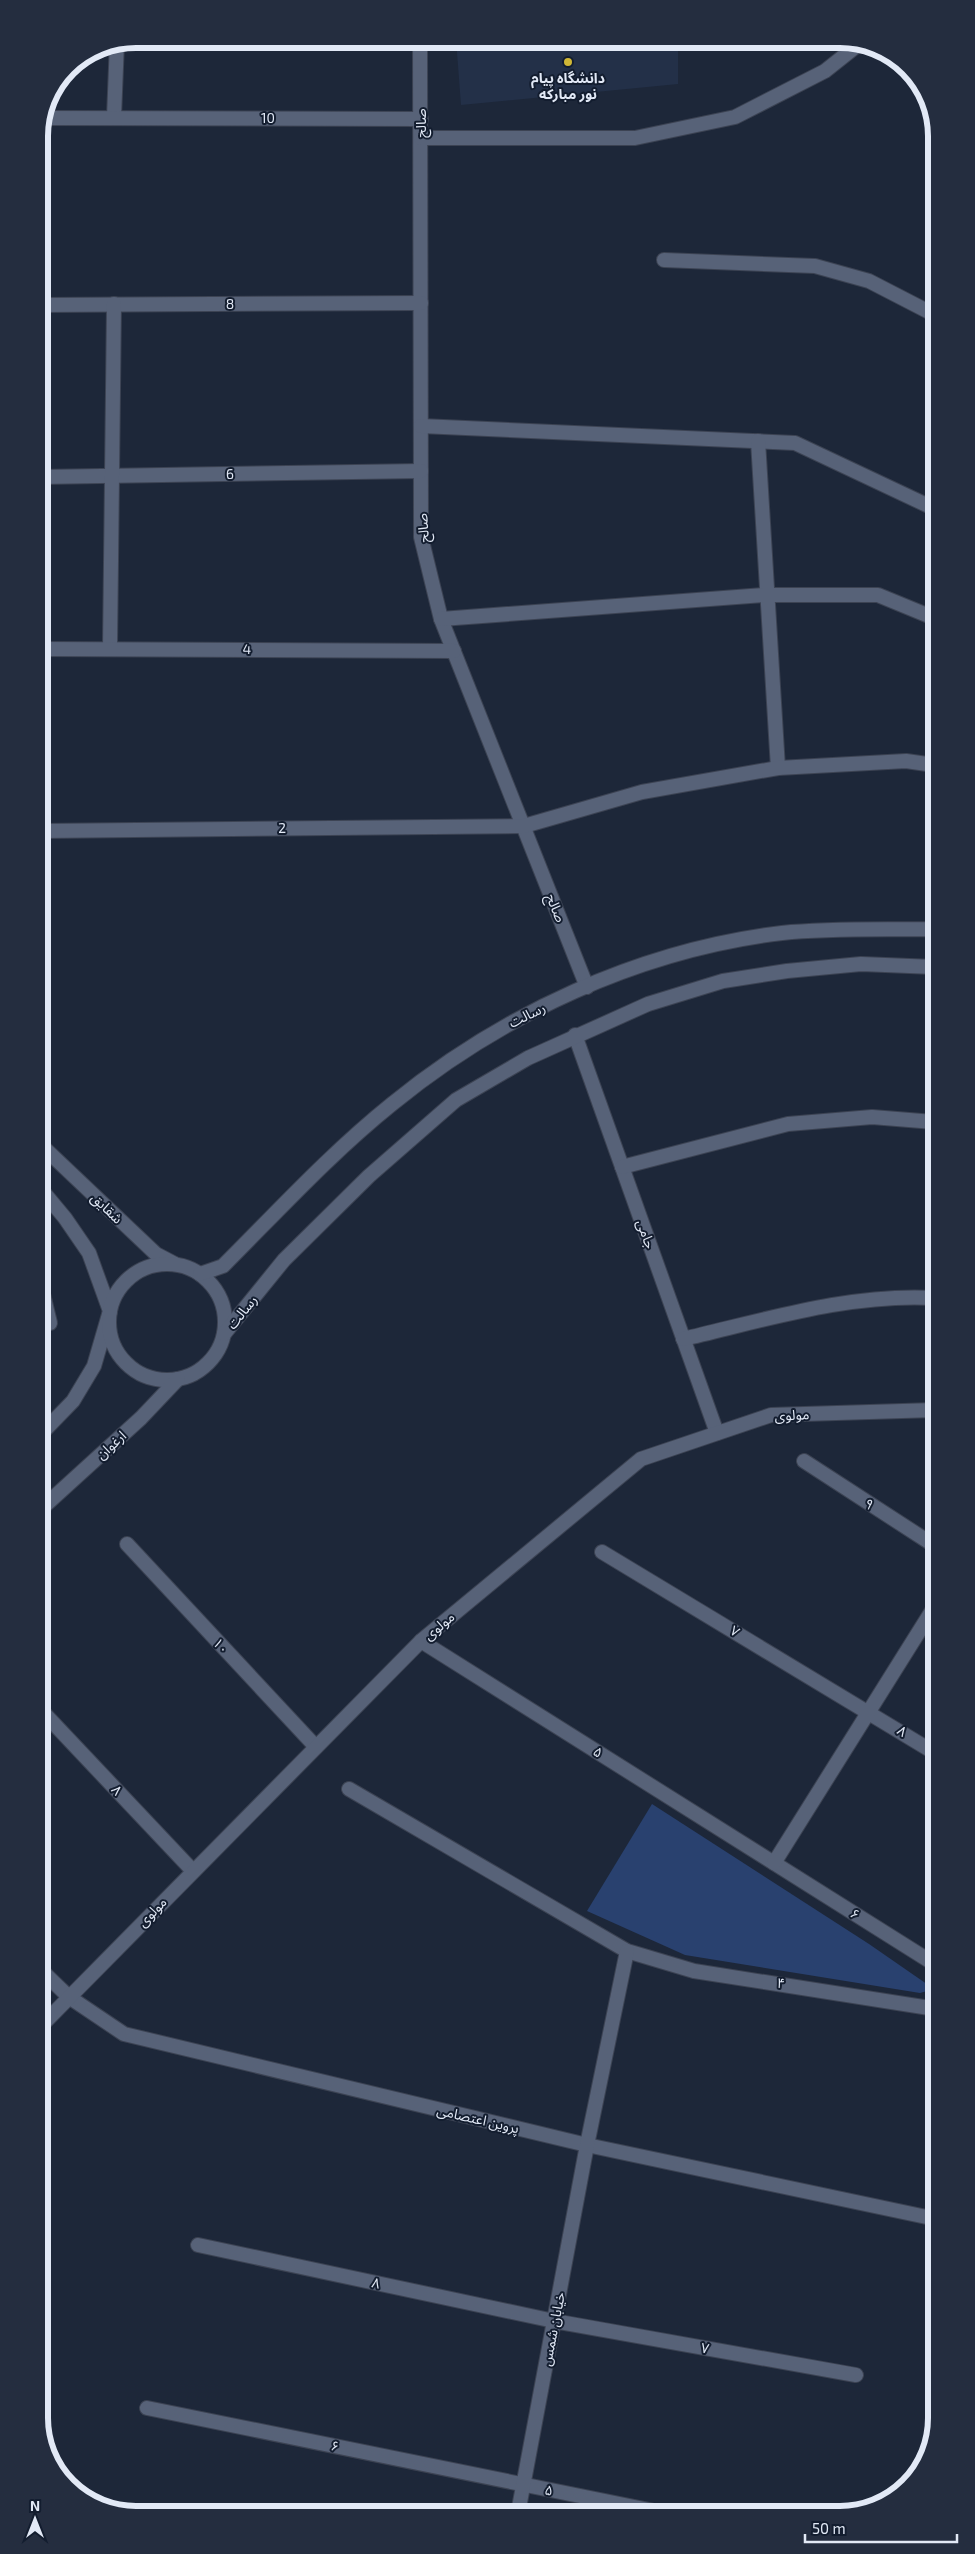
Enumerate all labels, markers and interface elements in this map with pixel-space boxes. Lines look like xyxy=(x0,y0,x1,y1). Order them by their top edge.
marker: دانشگاه پیام نور مبارکه xyxy=(562,56,574,68)
place label: دانشگاه پیام نور مبارکه xyxy=(531,69,605,103)
street label: صالح xyxy=(412,108,432,138)
street label: 10 xyxy=(261,109,275,126)
street label: 8 xyxy=(226,295,234,312)
street label: 6 xyxy=(226,465,234,482)
street label: صالح xyxy=(413,512,435,543)
street label: 4 xyxy=(243,640,251,657)
street label: 2 xyxy=(278,819,286,836)
street label: صالح xyxy=(540,891,570,926)
street label: رسالت xyxy=(506,998,548,1032)
street label: شقایق xyxy=(87,1189,127,1228)
street label: جامی xyxy=(632,1217,660,1251)
street label: رسالت xyxy=(223,1291,261,1333)
street label: مولوی xyxy=(774,1405,810,1425)
street label: ارغوان xyxy=(92,1427,130,1463)
street label: ۹ xyxy=(861,1494,877,1513)
street label: مولوی xyxy=(420,1608,458,1644)
street label: ۷ xyxy=(727,1621,743,1640)
street label: ۱۰ xyxy=(210,1634,233,1657)
street label: ۸ xyxy=(894,1721,910,1740)
street label: ۵ xyxy=(590,1742,606,1761)
street label: ۸ xyxy=(108,1781,126,1798)
street label: مولوی xyxy=(133,1893,171,1931)
street label: ۶ xyxy=(847,1904,863,1923)
street label: ۴ xyxy=(776,1974,786,1991)
street label: پروین اعتصامی xyxy=(435,2101,521,2138)
street label: ۸ xyxy=(370,2273,382,2292)
street label: خیابان شمس xyxy=(537,2291,569,2367)
street label: ۷ xyxy=(700,2338,711,2357)
street label: ۶ xyxy=(329,2436,341,2455)
street label: ۵ xyxy=(544,2480,555,2499)
north arrow xyxy=(10,2494,60,2544)
text: N xyxy=(30,2497,40,2514)
scale bar xyxy=(805,2512,958,2544)
text: 50 m xyxy=(812,2519,846,2537)

